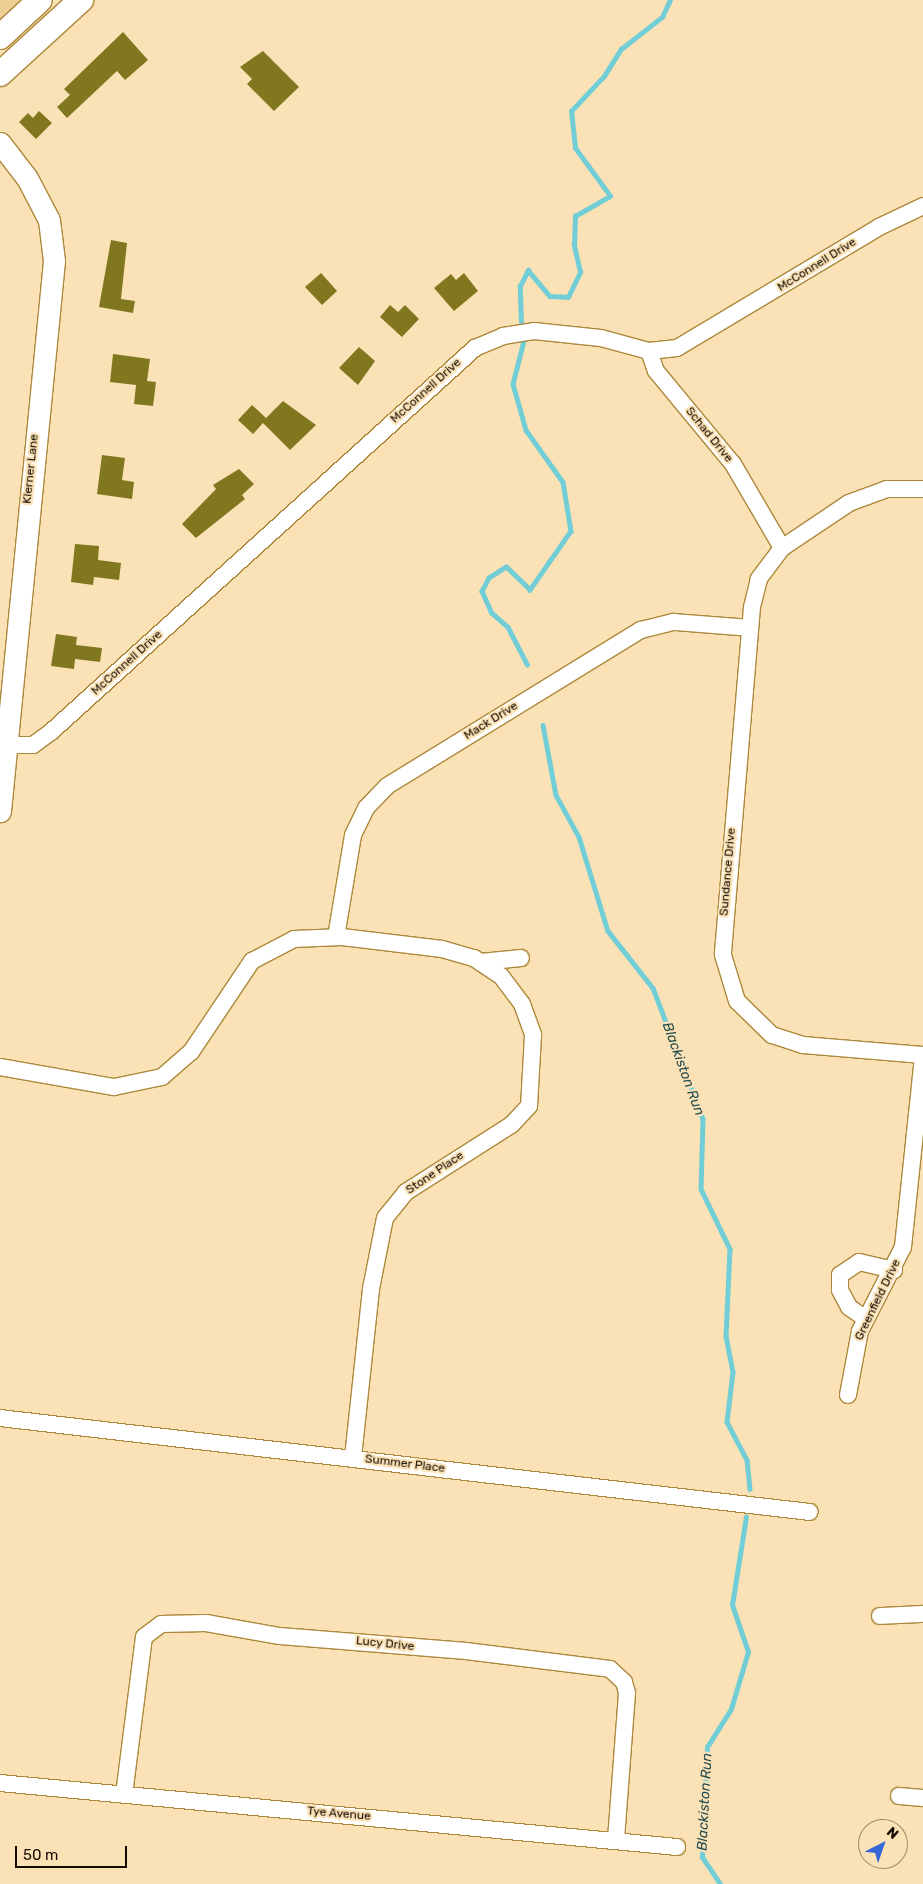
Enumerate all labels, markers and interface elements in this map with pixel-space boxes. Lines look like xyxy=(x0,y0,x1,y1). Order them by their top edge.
street label: McConnell Drive xyxy=(775,235,859,295)
street label: McConnell Drive xyxy=(388,356,464,426)
street label: Schad Drive xyxy=(682,404,736,466)
street label: Klerner Lane xyxy=(20,433,42,505)
street label: McConnell Drive xyxy=(89,628,165,698)
street label: Mack Drive xyxy=(461,699,521,743)
street label: Sundance Drive xyxy=(717,827,739,917)
water label: Blackiston Run xyxy=(658,1020,708,1118)
street label: Stone Place xyxy=(403,1148,467,1198)
street label: Greenfield Drive xyxy=(852,1257,904,1343)
street label: Summer Place xyxy=(364,1452,446,1476)
street label: Lucy Drive xyxy=(355,1634,415,1654)
water label: Blackiston Run xyxy=(694,1753,716,1851)
street label: Tye Avenue xyxy=(306,1804,372,1824)
north arrow xyxy=(858,1819,908,1869)
text: N xyxy=(883,1823,902,1843)
scale bar xyxy=(18,1836,130,1868)
text: 50 m xyxy=(23,1846,58,1864)

